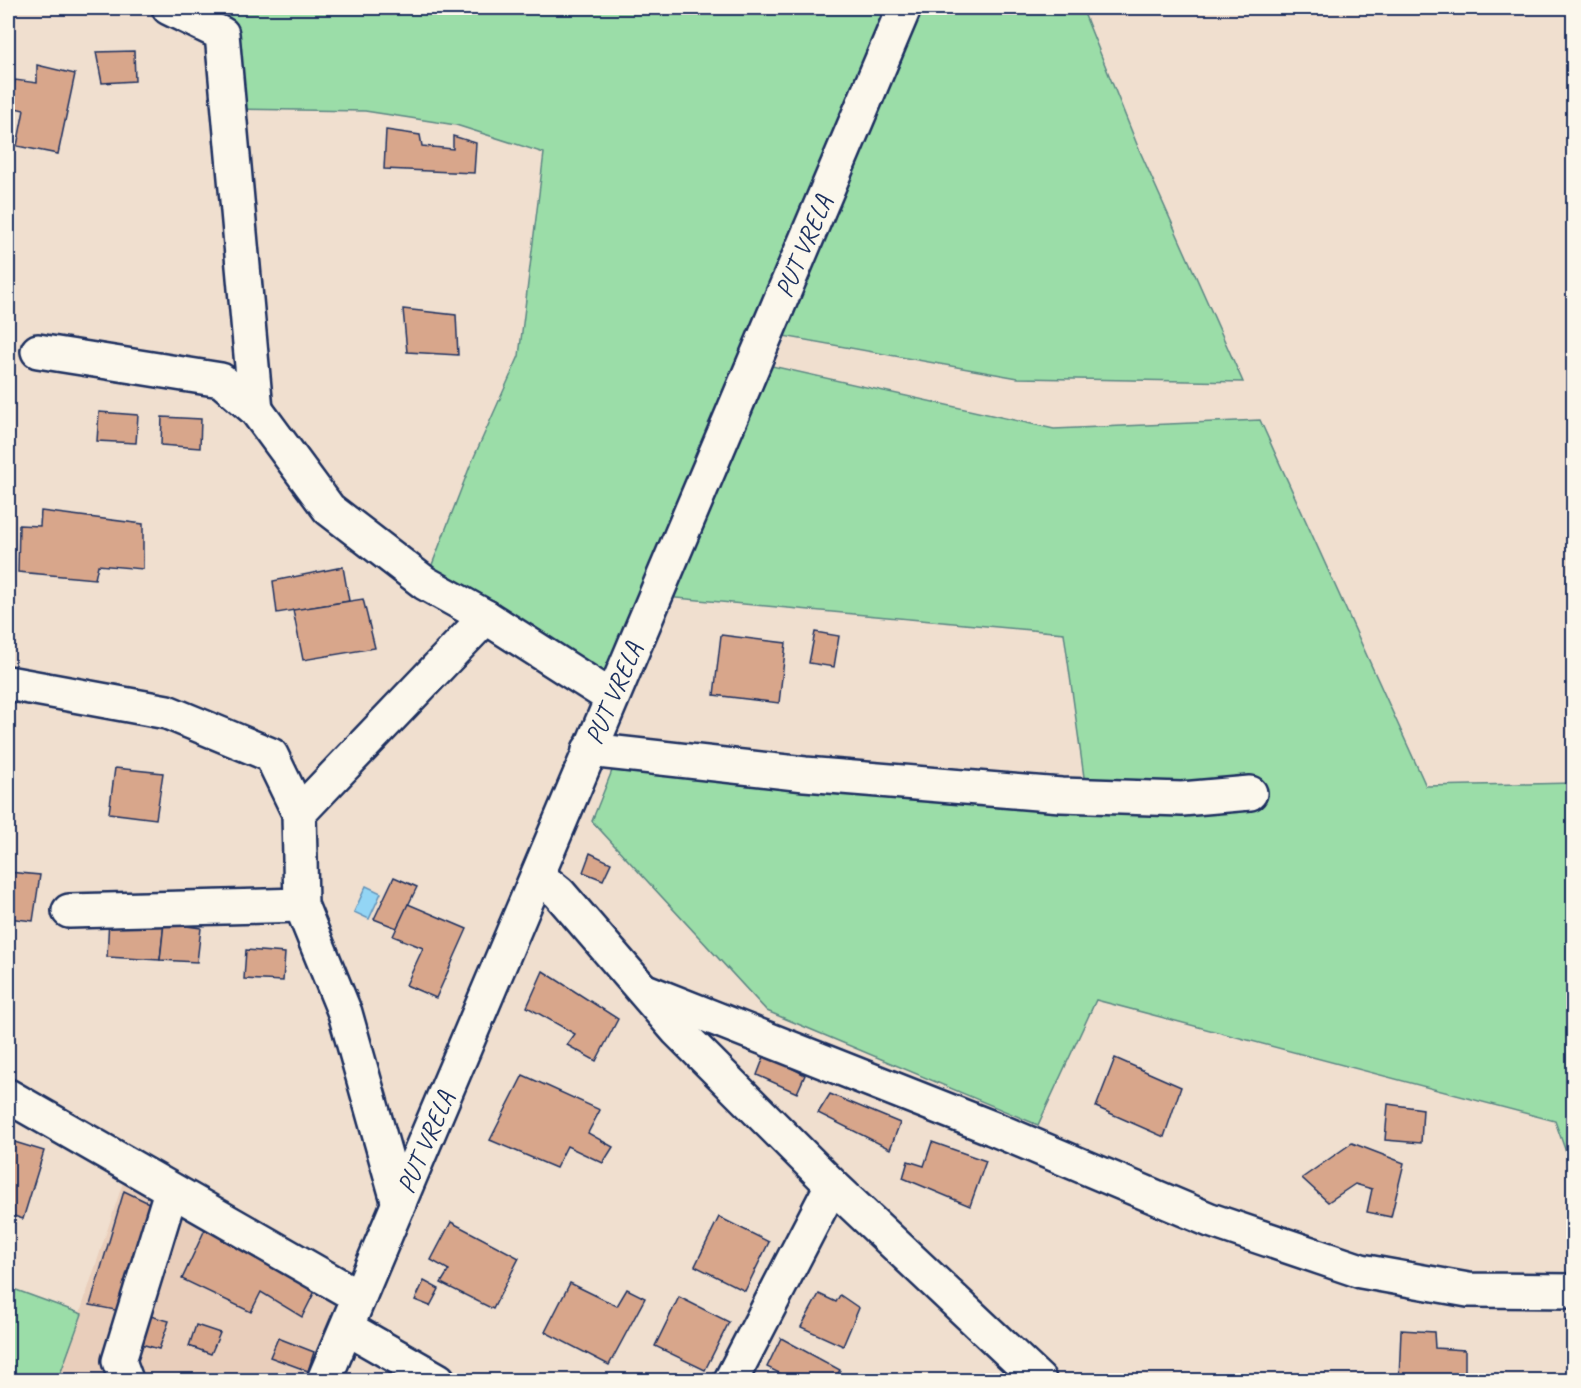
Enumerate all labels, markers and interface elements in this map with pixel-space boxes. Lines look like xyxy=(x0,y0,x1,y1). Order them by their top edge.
street label: PUT VRELA xyxy=(767,189,840,302)
street label: PUT VRELA xyxy=(577,636,650,749)
street label: PUT VRELA xyxy=(389,1085,462,1198)

